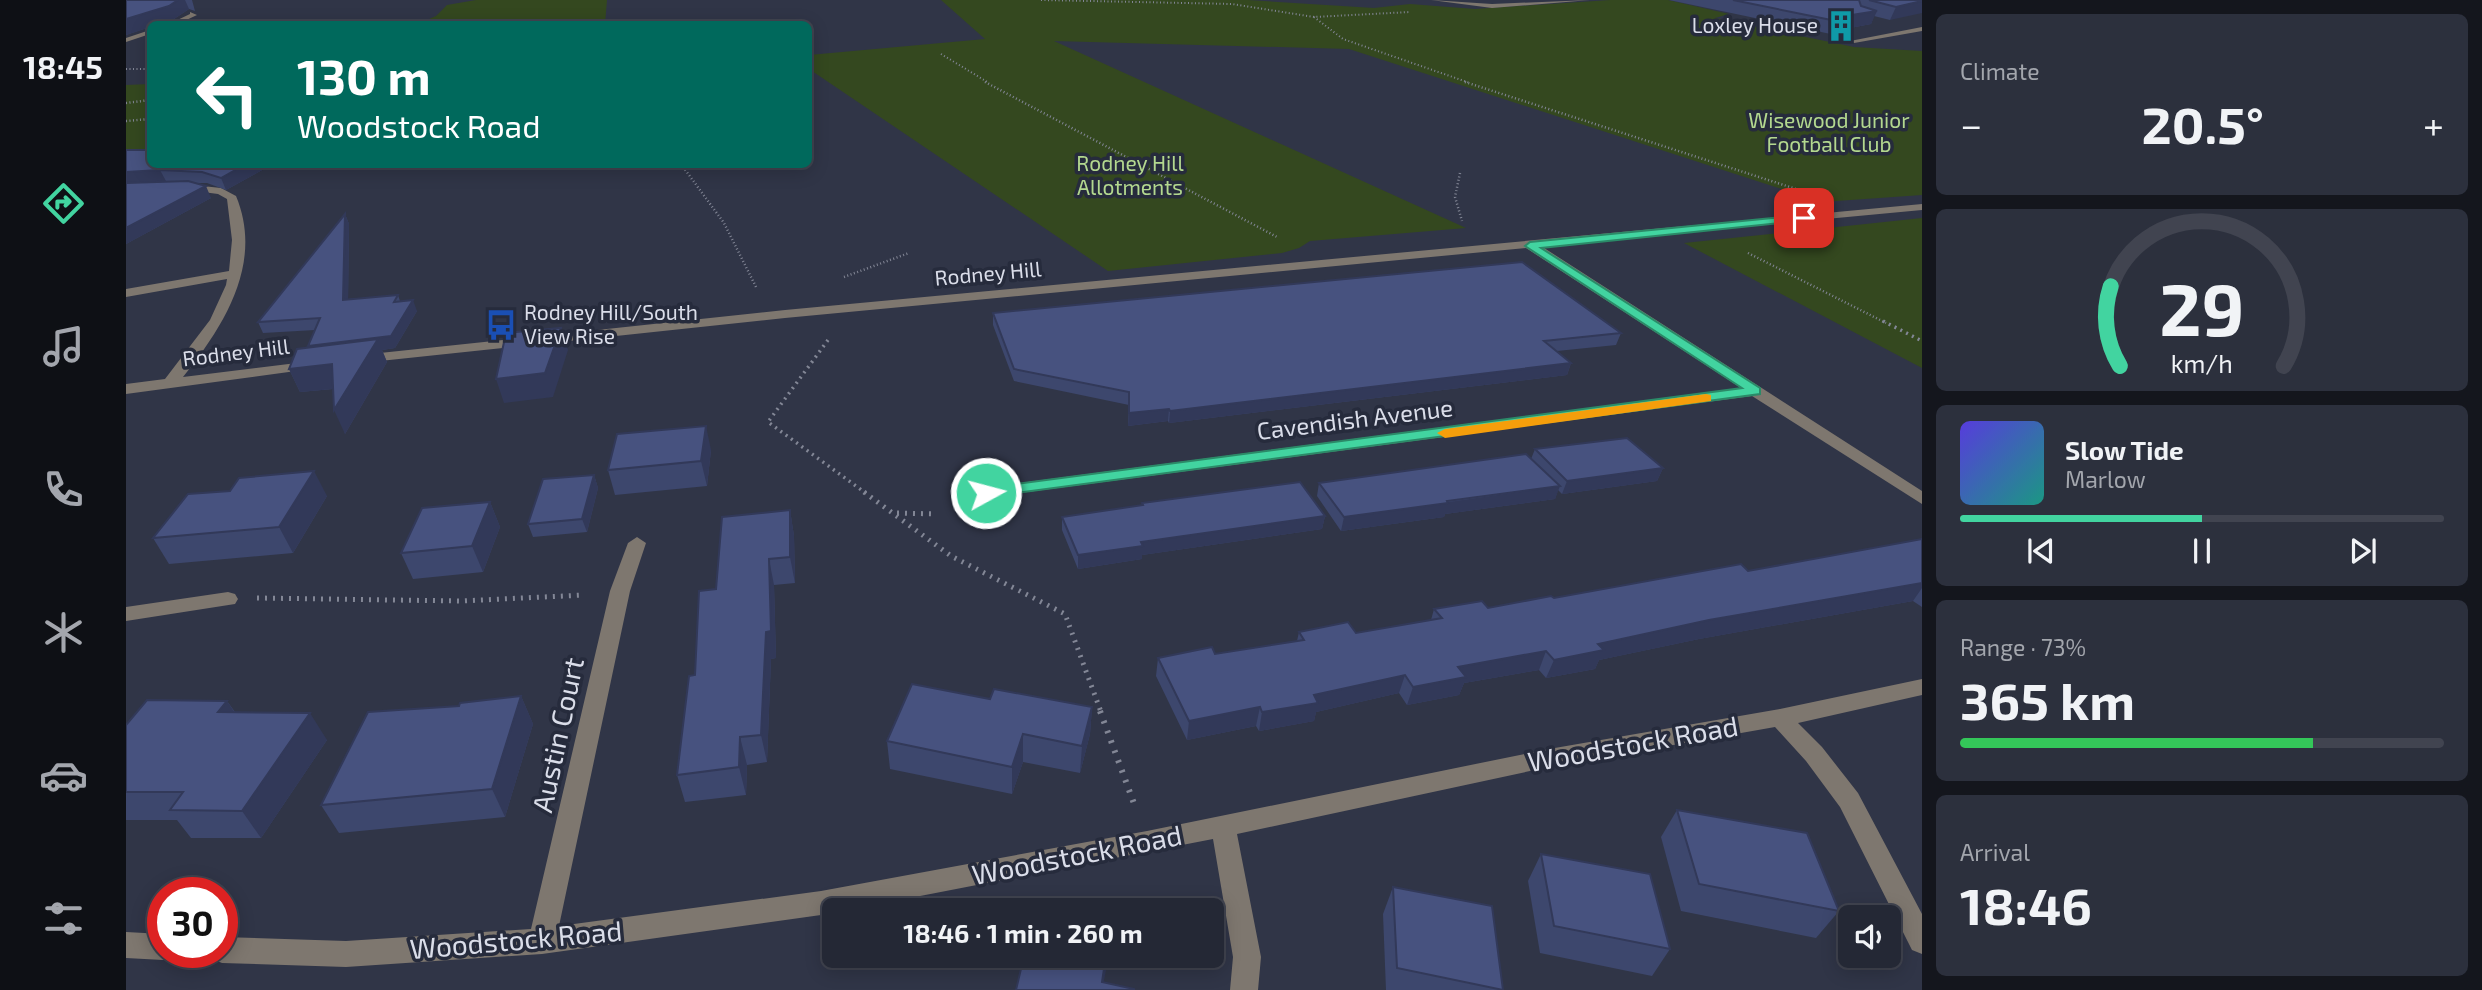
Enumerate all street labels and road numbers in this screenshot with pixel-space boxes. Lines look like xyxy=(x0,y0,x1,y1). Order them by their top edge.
street label: Rodney Hill xyxy=(933,255,1043,290)
street label: Rodney Hill xyxy=(181,332,291,370)
street label: Cavendish Avenue xyxy=(1255,392,1455,445)
street label: Austin Court xyxy=(524,654,590,815)
street label: Woodstock Road xyxy=(1525,708,1741,778)
street label: Woodstock Road xyxy=(969,817,1185,891)
street label: Woodstock Road xyxy=(408,913,624,965)

